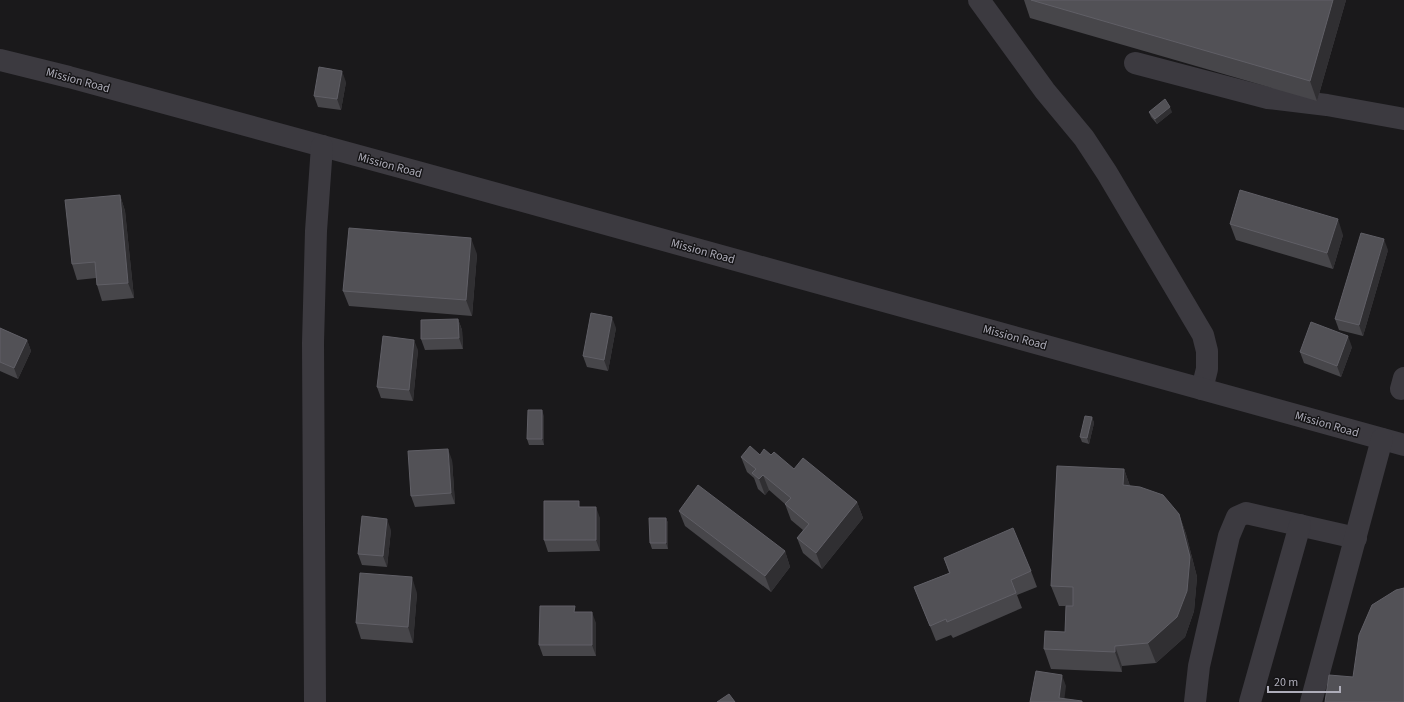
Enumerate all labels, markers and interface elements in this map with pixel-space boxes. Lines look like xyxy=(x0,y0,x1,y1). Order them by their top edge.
street label: Mission Road xyxy=(44,64,112,97)
street label: Mission Road xyxy=(356,149,424,182)
street label: Mission Road xyxy=(669,235,737,268)
street label: Mission Road xyxy=(981,321,1049,354)
street label: Mission Road xyxy=(1293,407,1361,442)
scale bar xyxy=(1268,668,1340,694)
text: 20 m xyxy=(1274,674,1298,691)

